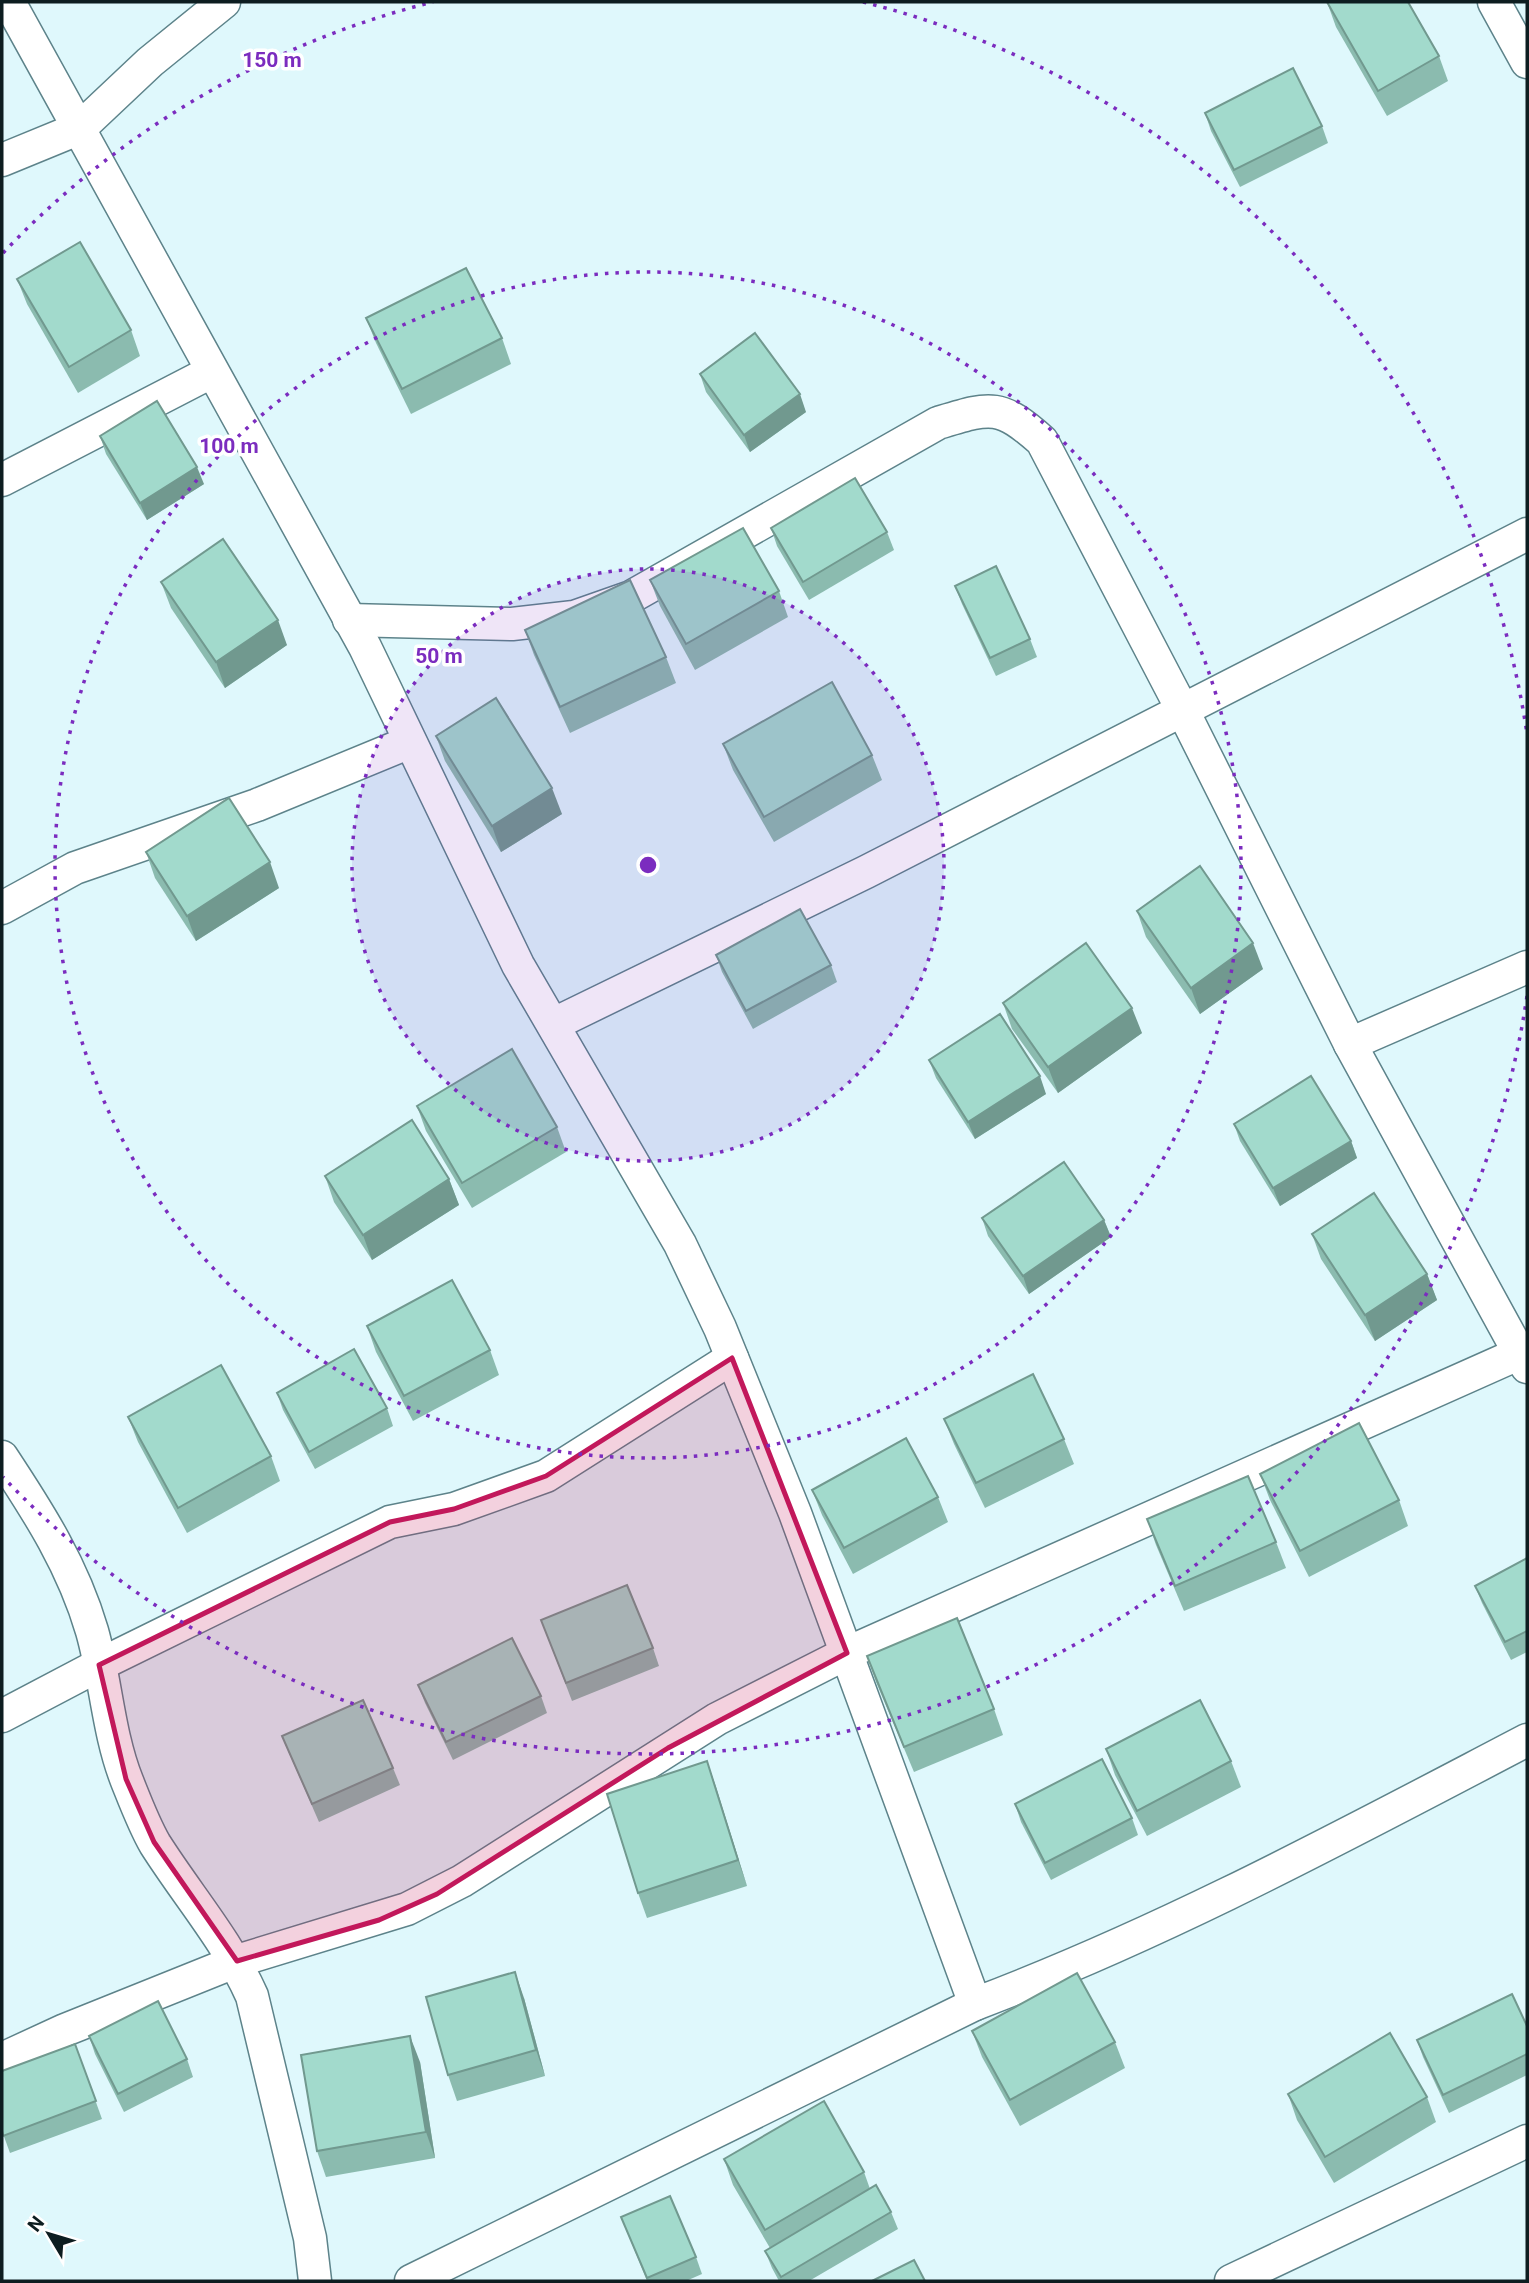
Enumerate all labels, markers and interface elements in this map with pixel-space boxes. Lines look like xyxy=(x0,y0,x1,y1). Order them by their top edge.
text: 150 m xyxy=(242,48,302,72)
text: 100 m xyxy=(199,434,259,458)
text: 50 m xyxy=(415,644,463,668)
centre of rings xyxy=(636,853,660,877)
north arrow xyxy=(14,2199,84,2269)
text: N xyxy=(23,2211,49,2236)

